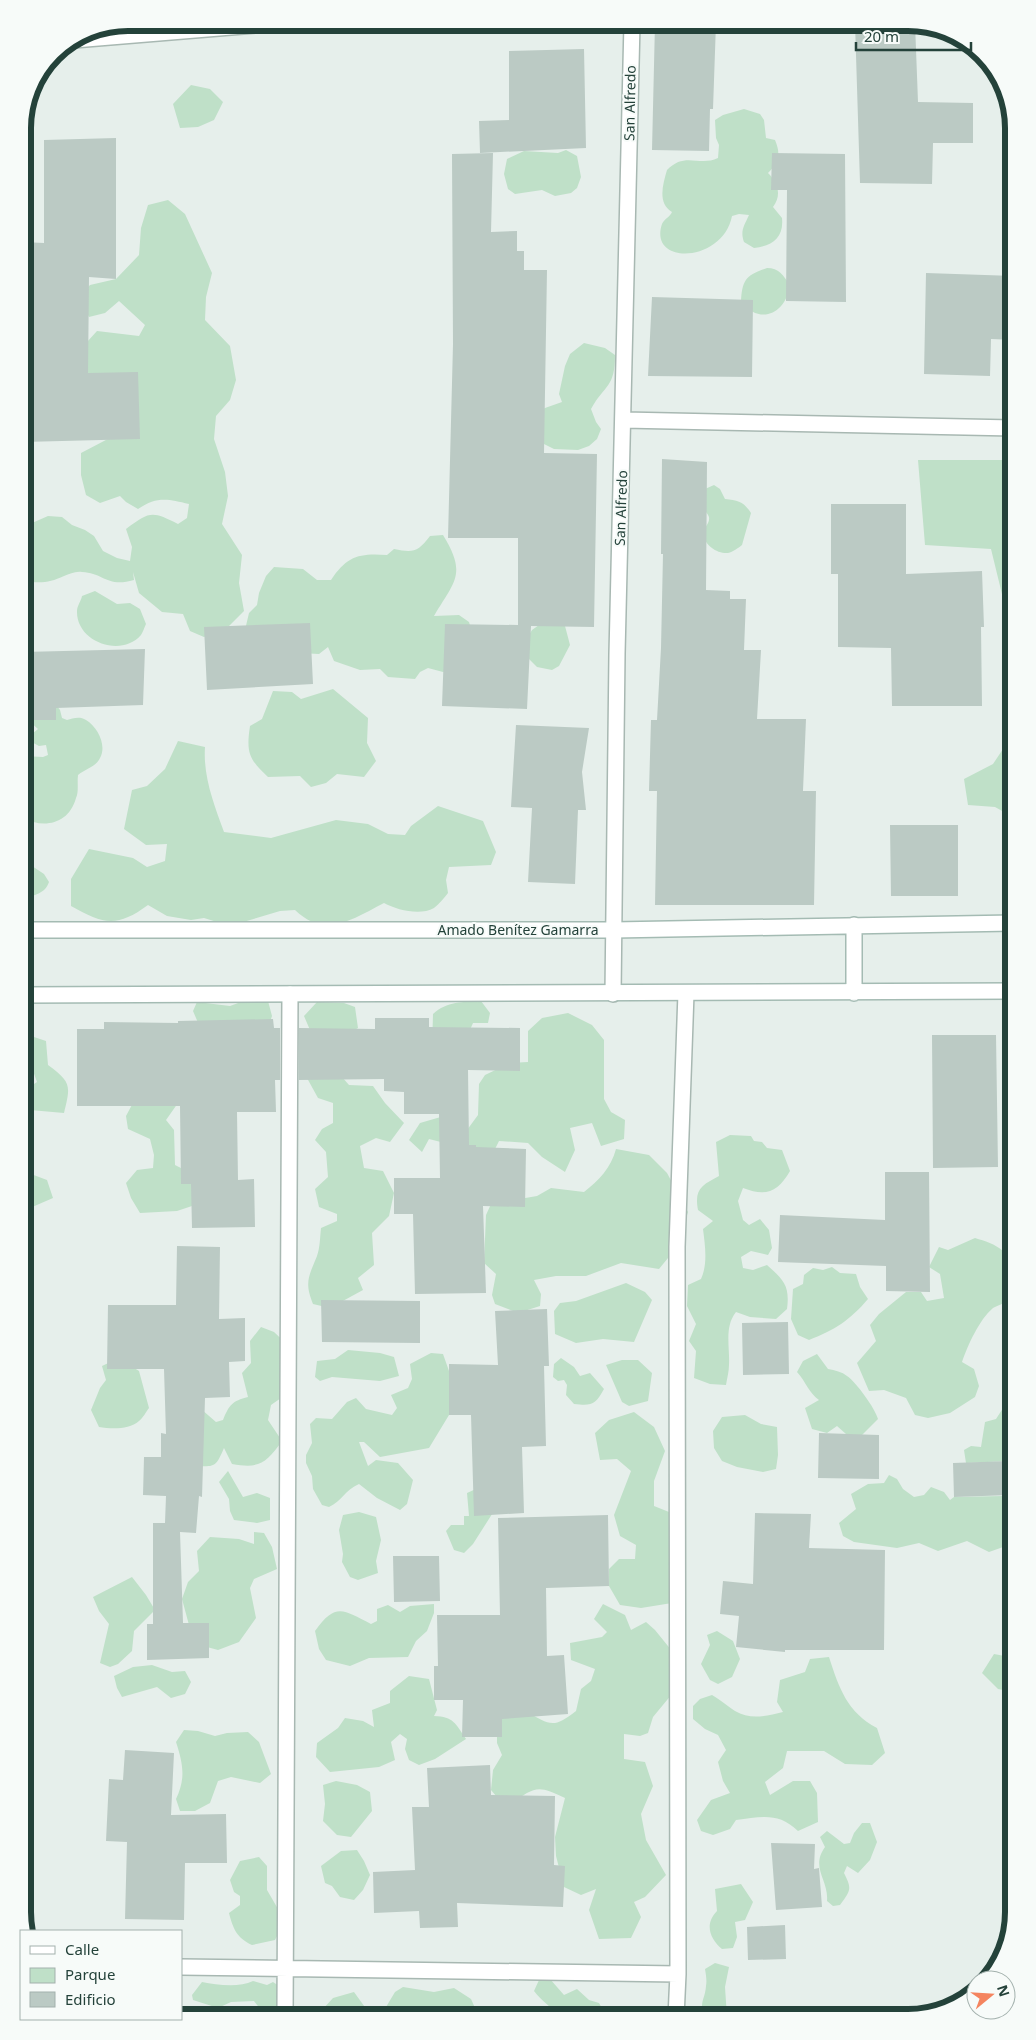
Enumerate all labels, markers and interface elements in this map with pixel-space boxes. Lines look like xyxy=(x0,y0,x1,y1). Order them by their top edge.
scale bar xyxy=(856,20,971,52)
text: 20 m xyxy=(864,26,899,46)
street label: San Alfredo xyxy=(619,65,640,141)
street label: San Alfredo xyxy=(610,470,631,546)
street label: Amado Benítez Gamarra xyxy=(437,920,599,939)
legend xyxy=(20,1930,182,2020)
text: Calle xyxy=(65,1939,99,1959)
text: Parque xyxy=(65,1964,115,1984)
north arrow xyxy=(966,1970,1016,2020)
text: N xyxy=(993,1982,1015,1999)
text: Edificio xyxy=(65,1989,116,2009)

